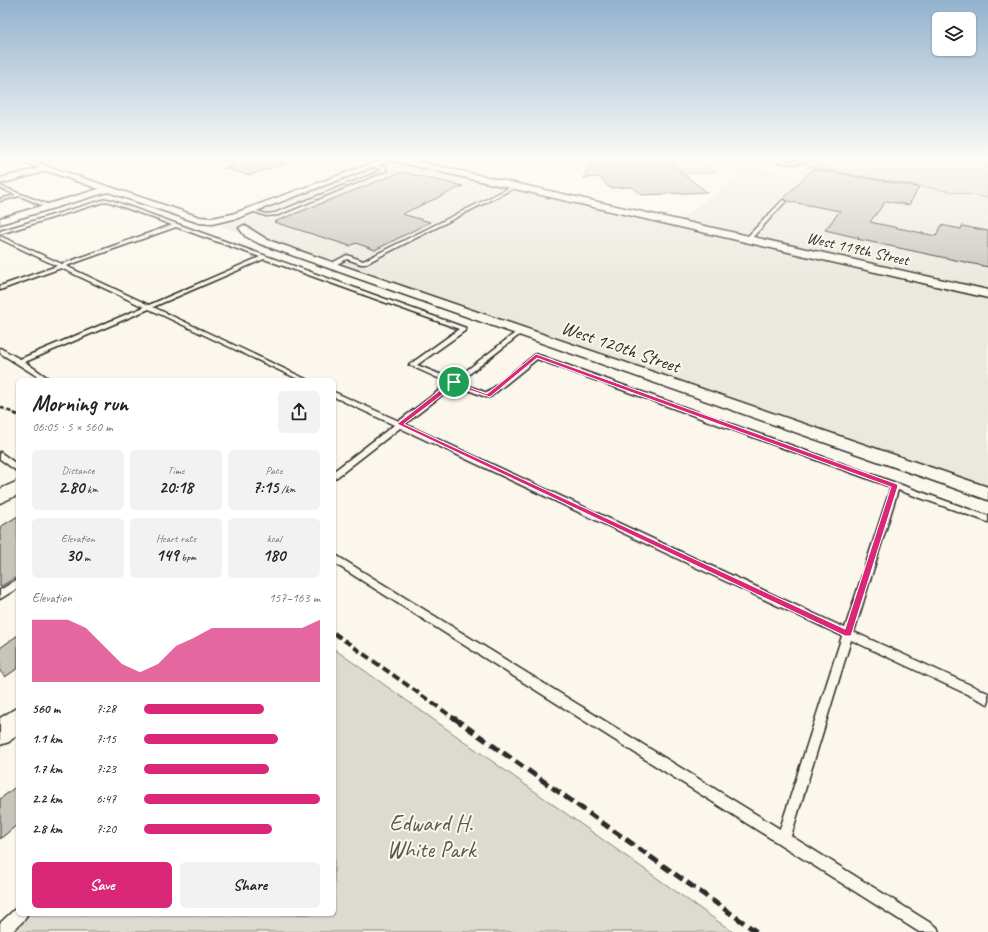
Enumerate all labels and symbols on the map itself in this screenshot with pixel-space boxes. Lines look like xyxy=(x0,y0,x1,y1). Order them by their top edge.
street label: West 119th Street xyxy=(805,228,912,271)
street label: West 120th Street xyxy=(558,315,685,379)
pin xyxy=(437,365,471,399)
park label: Edward H. White Park xyxy=(387,809,477,864)

